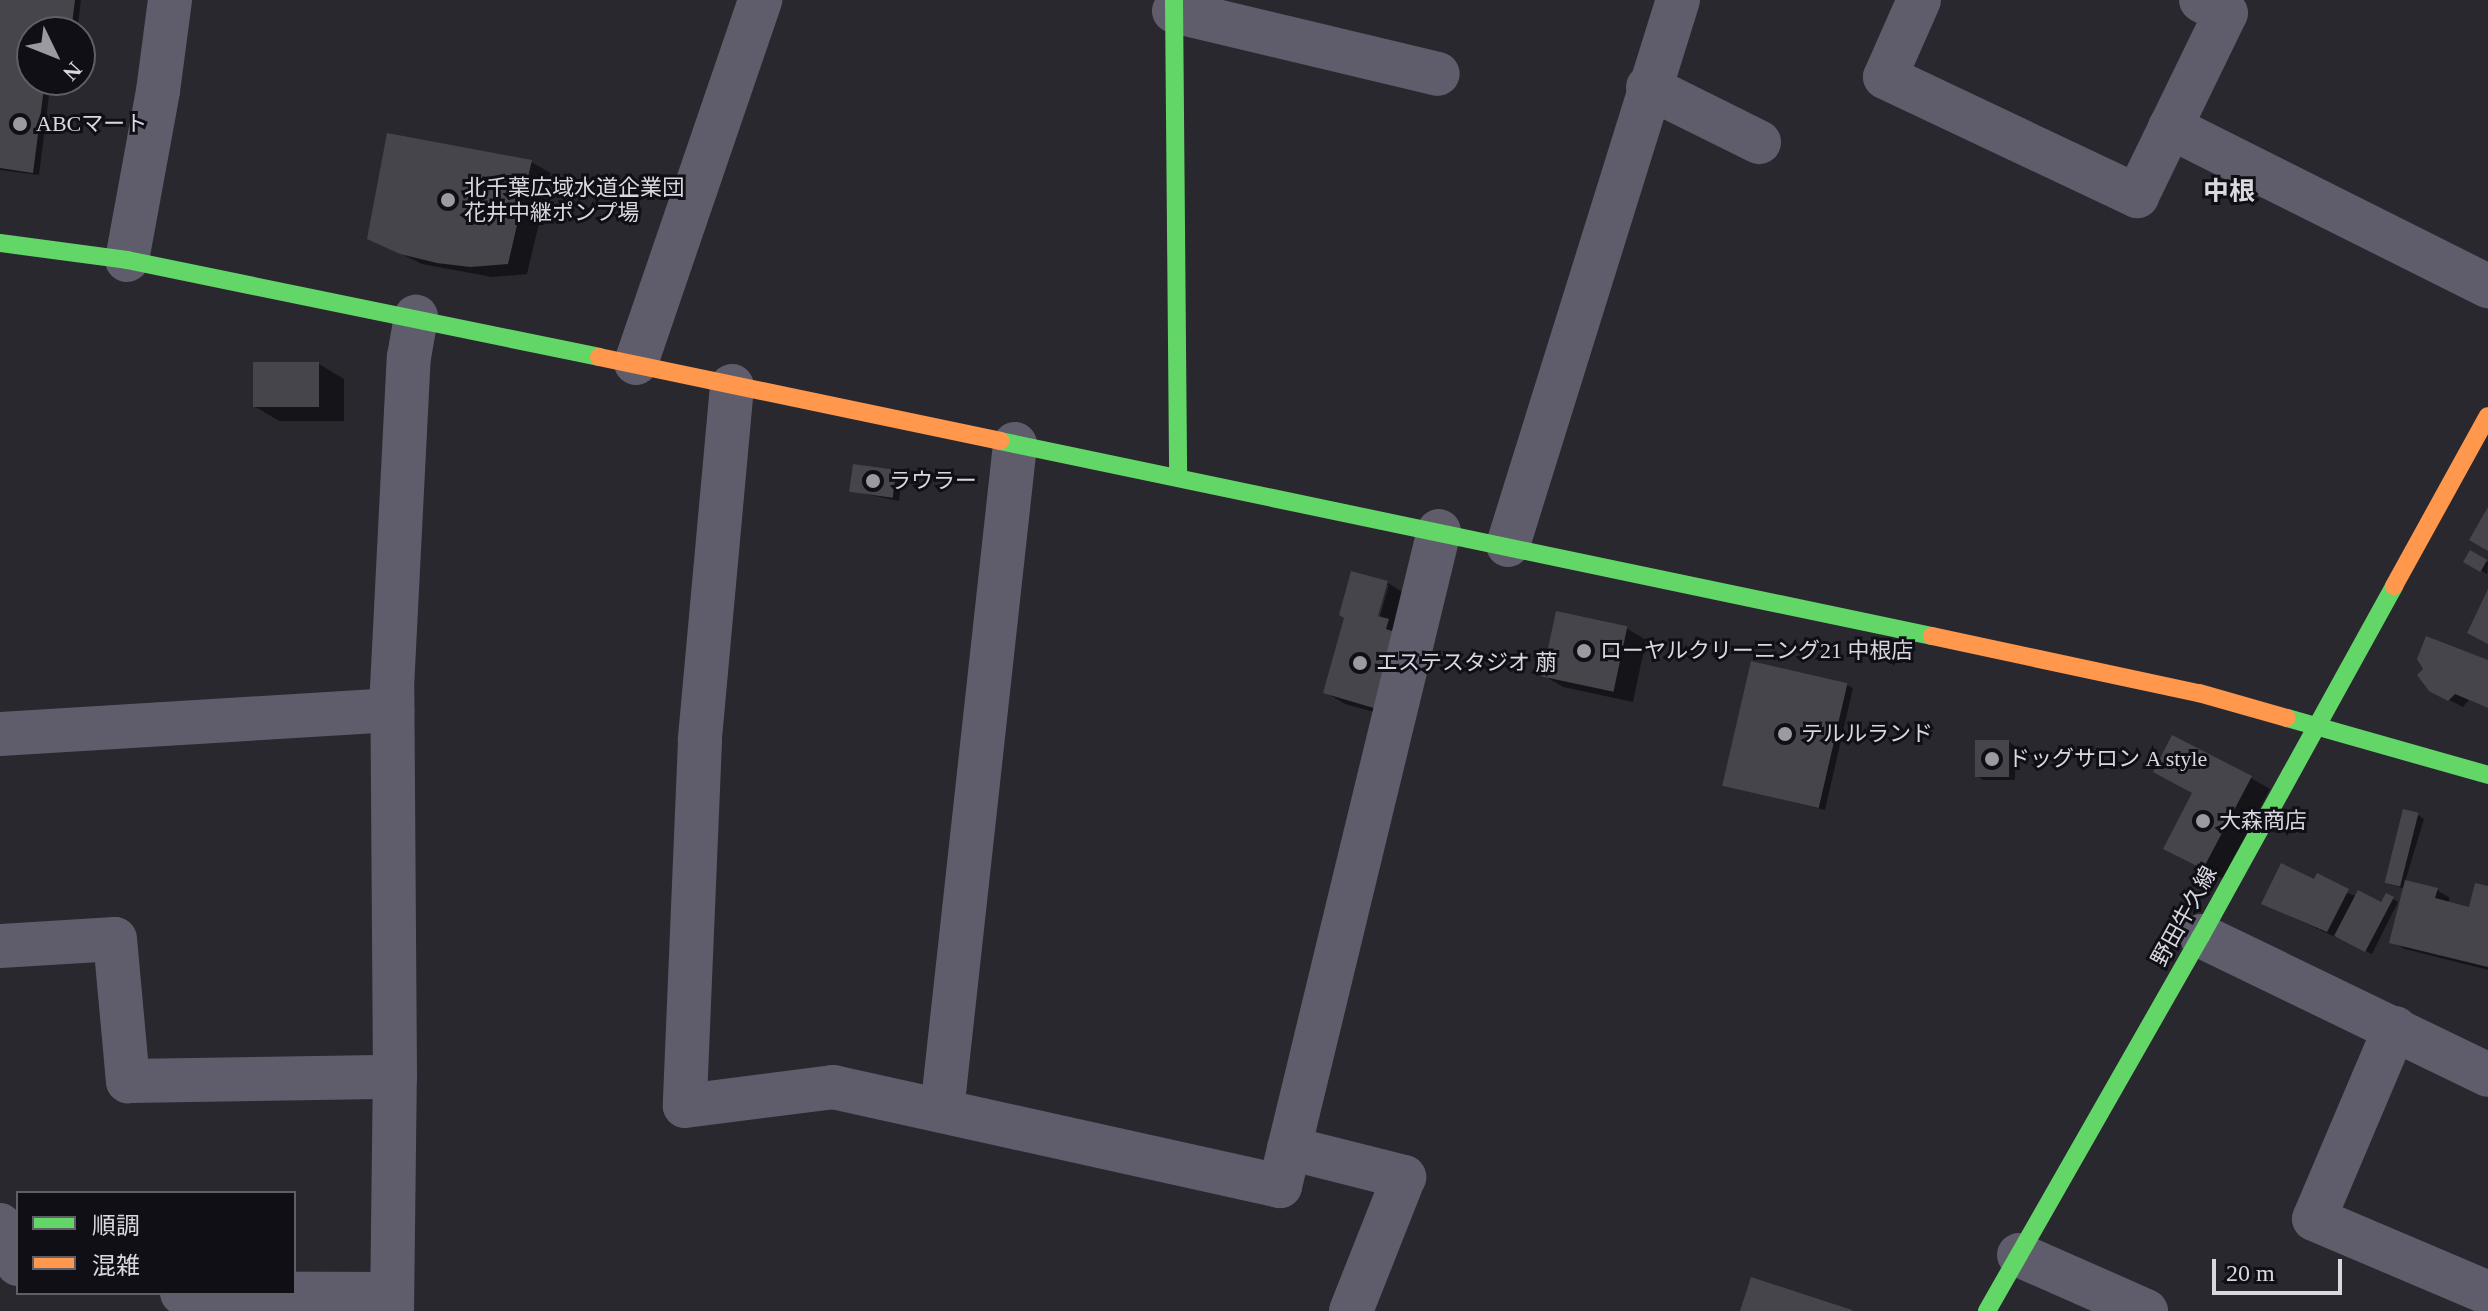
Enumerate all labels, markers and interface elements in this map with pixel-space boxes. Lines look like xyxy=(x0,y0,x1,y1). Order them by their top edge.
north arrow xyxy=(16,16,96,96)
text: N xyxy=(58,57,87,86)
place label: ABCマート xyxy=(36,111,147,137)
marker: ABCマート xyxy=(11,115,29,133)
place label: 北千葉広域水道企業団 花井中継ポンプ場 xyxy=(464,174,684,226)
district label: 中根 xyxy=(2203,176,2255,208)
marker: 北千葉広域水道企業団 花井中継ポンプ場 xyxy=(439,191,457,209)
place label: ラウラー xyxy=(889,468,977,494)
marker: ラウラー xyxy=(864,472,882,490)
place label: ローヤルクリーニング21 中根店 xyxy=(1600,638,1913,664)
marker: ローヤルクリーニング21 中根店 xyxy=(1575,642,1593,660)
place label: エステスタジオ 萠 xyxy=(1376,650,1557,676)
marker: エステスタジオ 萠 xyxy=(1351,654,1369,672)
place label: テルルランド xyxy=(1801,721,1933,747)
marker: テルルランド xyxy=(1776,725,1794,743)
place label: ドッグサロン A style xyxy=(2008,746,2208,772)
marker: ドッグサロン A style xyxy=(1983,750,2001,768)
place label: 大森商店 xyxy=(2219,808,2307,834)
marker: 大森商店 xyxy=(2194,812,2212,830)
street label: 野田牛久線 xyxy=(2146,861,2222,971)
legend xyxy=(16,1191,296,1295)
text: 順調 xyxy=(92,1213,140,1239)
scale bar xyxy=(2216,1243,2346,1293)
text: 混雑 xyxy=(92,1253,140,1279)
text: 20 m xyxy=(2226,1260,2275,1286)

